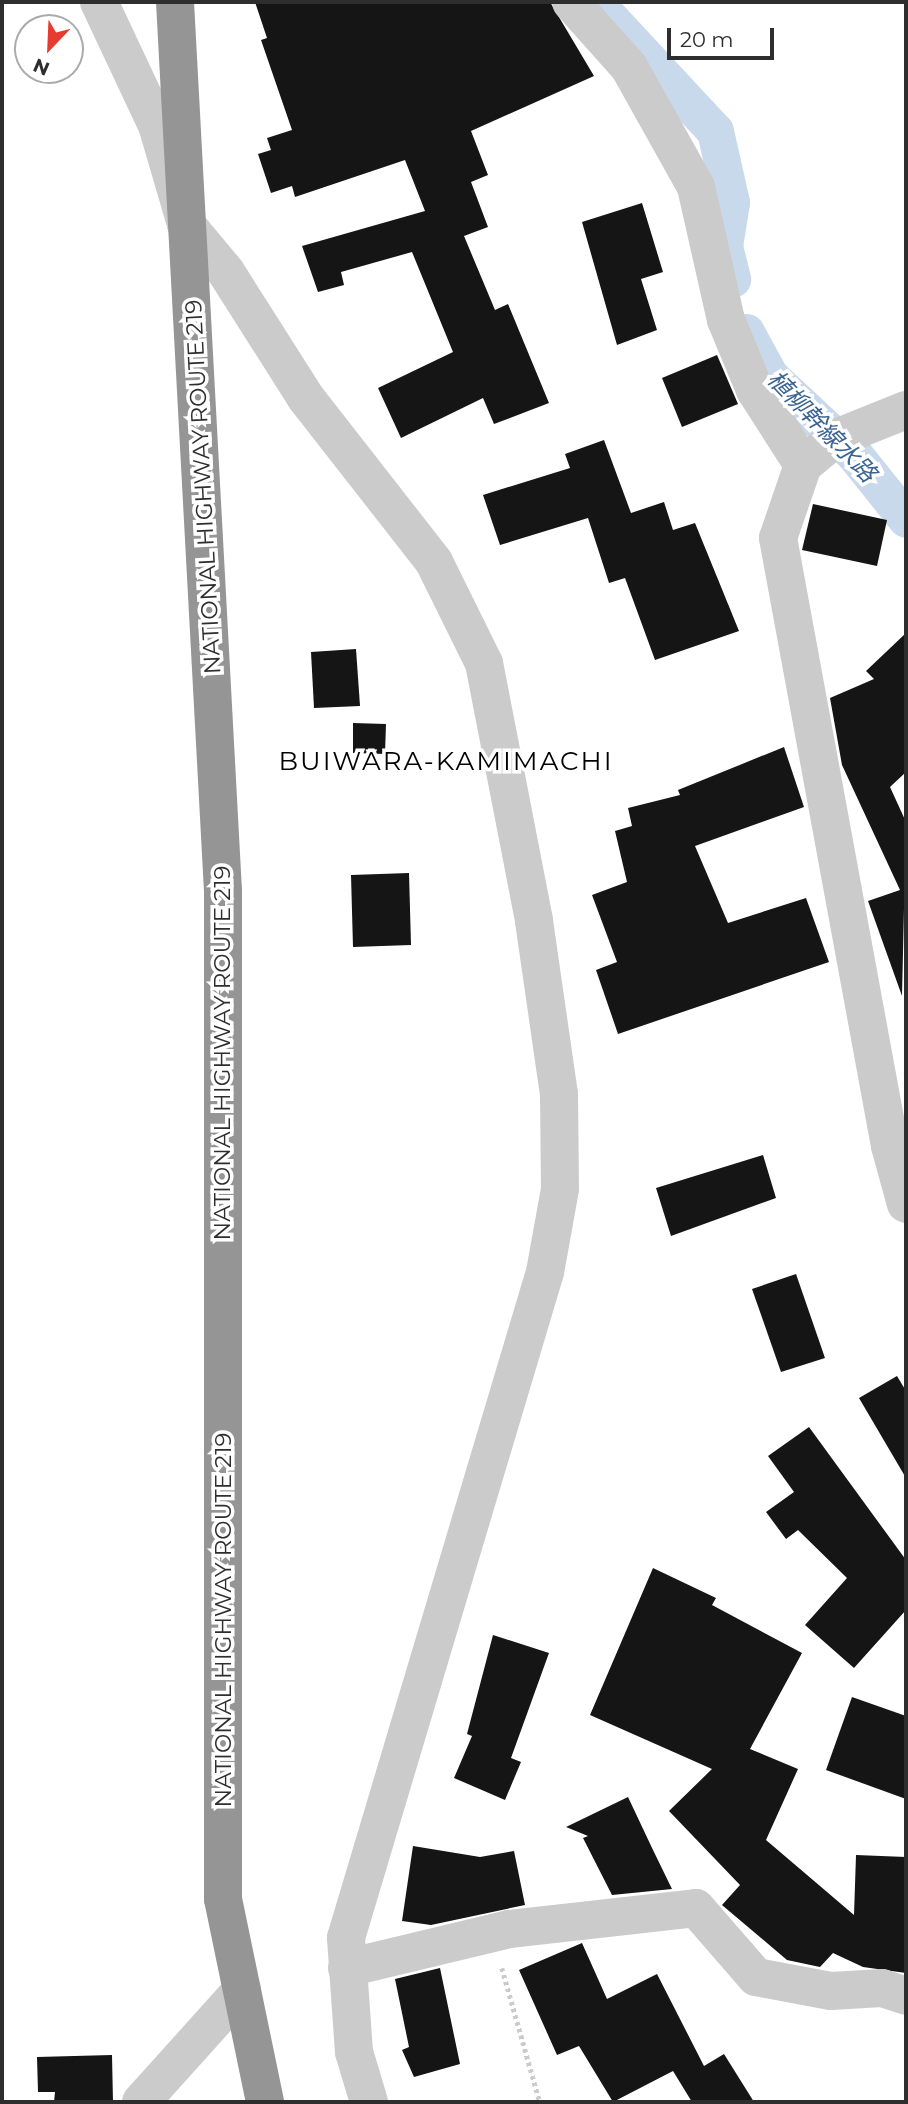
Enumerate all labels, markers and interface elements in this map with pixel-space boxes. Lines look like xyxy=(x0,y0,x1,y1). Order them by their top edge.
north arrow xyxy=(14,14,84,84)
scale bar xyxy=(670,14,777,58)
text: 20 m xyxy=(680,27,734,52)
text: N xyxy=(30,53,53,81)
street label: NATIONAL HIGHWAY ROUTE 219 xyxy=(179,299,227,675)
water label: 植柳幹線水路 xyxy=(762,364,882,488)
district label: BUIWARA-KAMIMACHI xyxy=(281,746,611,778)
street label: NATIONAL HIGHWAY ROUTE 219 xyxy=(208,866,236,1240)
street label: NATIONAL HIGHWAY ROUTE 219 xyxy=(209,1433,237,1807)

